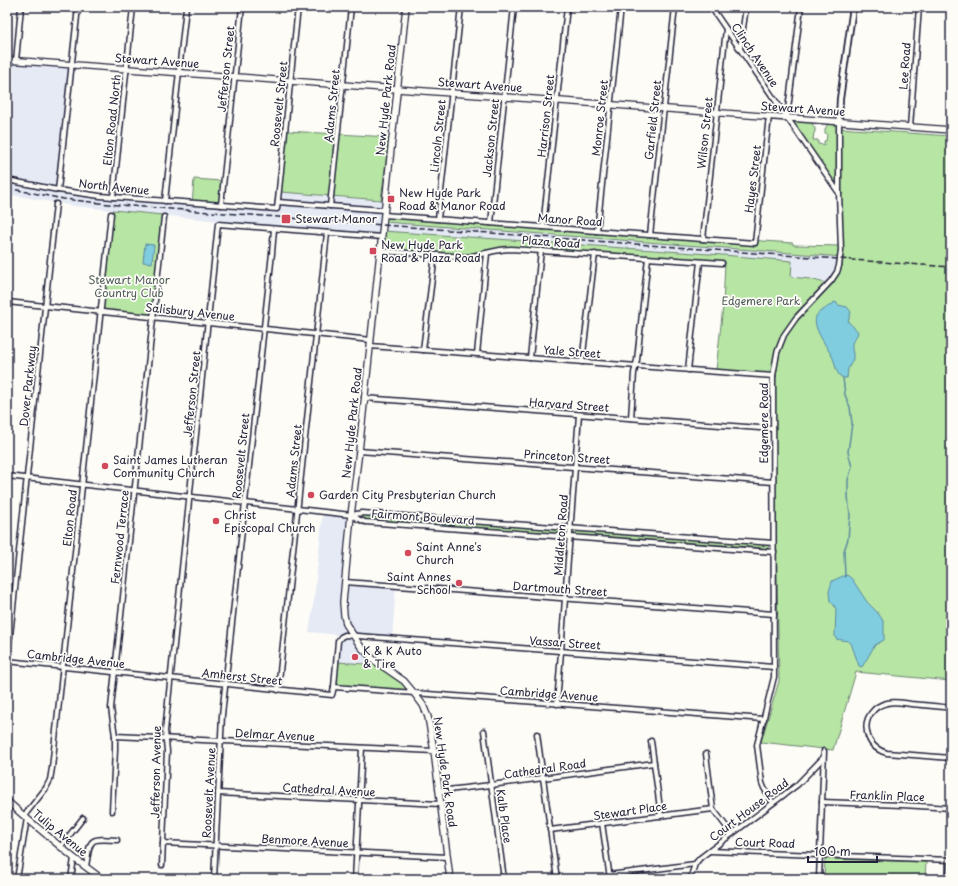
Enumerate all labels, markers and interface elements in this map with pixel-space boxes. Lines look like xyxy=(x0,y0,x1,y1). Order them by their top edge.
street label: Clinch Avenue xyxy=(728,19,783,90)
street label: Jefferson Street xyxy=(213,24,239,113)
street label: Lee Road xyxy=(894,42,915,90)
street label: New Hyde Park Road xyxy=(371,44,400,156)
street label: Stewart Avenue xyxy=(114,49,200,72)
street label: Roosevelt Street xyxy=(266,60,292,148)
street label: Adams Street xyxy=(319,68,344,143)
street label: Stewart Avenue xyxy=(437,73,523,96)
street label: Harrison Street xyxy=(533,73,558,158)
street label: Elton Road North xyxy=(98,74,125,166)
street label: Monroe Street xyxy=(587,78,612,157)
street label: Garfield Street xyxy=(640,79,665,161)
street label: Wilson Street xyxy=(692,96,717,170)
street label: Jackson Street xyxy=(478,97,503,178)
street label: Stewart Avenue xyxy=(760,97,846,120)
street label: Lincoln Street xyxy=(425,98,450,173)
street label: Hayes Street xyxy=(740,143,765,214)
street label: North Avenue xyxy=(78,174,150,199)
place label: New Hyde Park Road & Manor Road xyxy=(399,184,506,214)
marker: New Hyde Park Road & Manor Road xyxy=(386,194,396,204)
street label: Manor Road xyxy=(537,209,603,230)
place label: Stewart Manor xyxy=(295,210,378,227)
marker: Stewart Manor xyxy=(280,213,292,225)
street label: Plaza Road xyxy=(521,231,581,252)
place label: New Hyde Park Road & Plaza Road xyxy=(381,236,481,266)
marker: New Hyde Park Road & Plaza Road xyxy=(368,246,378,256)
park label: Stewart Manor Country Club xyxy=(88,271,171,301)
park label: Edgemere Park xyxy=(721,292,801,309)
street label: Salisbury Avenue xyxy=(144,298,236,325)
street label: Yale Street xyxy=(543,341,602,362)
street label: Dover Parkway xyxy=(15,345,40,427)
street label: Jefferson Street xyxy=(179,349,205,438)
street label: New Hyde Park Road xyxy=(337,367,366,479)
street label: Edgemere Road xyxy=(755,383,772,463)
street label: Harvard Street xyxy=(528,393,610,416)
street label: Roosevelt Street xyxy=(228,412,254,500)
street label: Adams Street xyxy=(281,423,306,498)
street label: Princeton Street xyxy=(523,445,611,468)
place label: Saint James Lutheran Community Church xyxy=(113,451,228,481)
marker: Saint James Lutheran Community Church xyxy=(100,461,110,471)
place label: Garden City Presbyterian Church xyxy=(319,486,496,503)
street label: Elton Road xyxy=(58,489,81,547)
street label: Fernwood Terrace xyxy=(106,489,133,585)
marker: Garden City Presbyterian Church xyxy=(306,490,316,500)
street label: Middleton Road xyxy=(549,494,572,576)
street label: Fairmont Boulevard xyxy=(371,504,476,529)
place label: Christ Episcopal Church xyxy=(224,506,316,536)
marker: Christ Episcopal Church xyxy=(211,516,221,526)
place label: Saint Anne's Church xyxy=(416,538,482,568)
marker: Saint Anne's Church xyxy=(403,548,413,558)
place label: Saint Annes School xyxy=(387,568,451,598)
street label: Dartmouth Street xyxy=(512,577,608,600)
marker: Saint Annes School xyxy=(454,578,464,588)
street label: Vassar Street xyxy=(529,632,602,654)
place label: K & K Auto & Tire xyxy=(363,642,422,672)
street label: Cambridge Avenue xyxy=(26,645,126,672)
marker: K & K Auto & Tire xyxy=(350,652,360,662)
street label: Amherst Street xyxy=(201,664,284,689)
street label: Cambridge Avenue xyxy=(499,682,599,705)
street label: New Hyde Park Road xyxy=(429,715,462,828)
street label: Delmar Avenue xyxy=(235,724,316,745)
street label: Jefferson Avenue xyxy=(146,726,165,818)
street label: Roosevelt Avenue xyxy=(198,747,219,839)
street label: Cathedral Road xyxy=(503,754,587,783)
street label: Court House Road xyxy=(705,774,792,845)
street label: Cathedral Avenue xyxy=(282,779,376,800)
street label: Franklin Place xyxy=(849,786,925,805)
street label: Kalb Place xyxy=(492,788,517,844)
street label: Stewart Place xyxy=(592,797,668,824)
street label: Tulip Avenue xyxy=(29,805,92,860)
street label: Benmore Avenue xyxy=(261,830,349,851)
street label: Court Road xyxy=(735,833,795,852)
scale bar xyxy=(808,838,877,864)
text: 100 m xyxy=(814,842,851,860)

